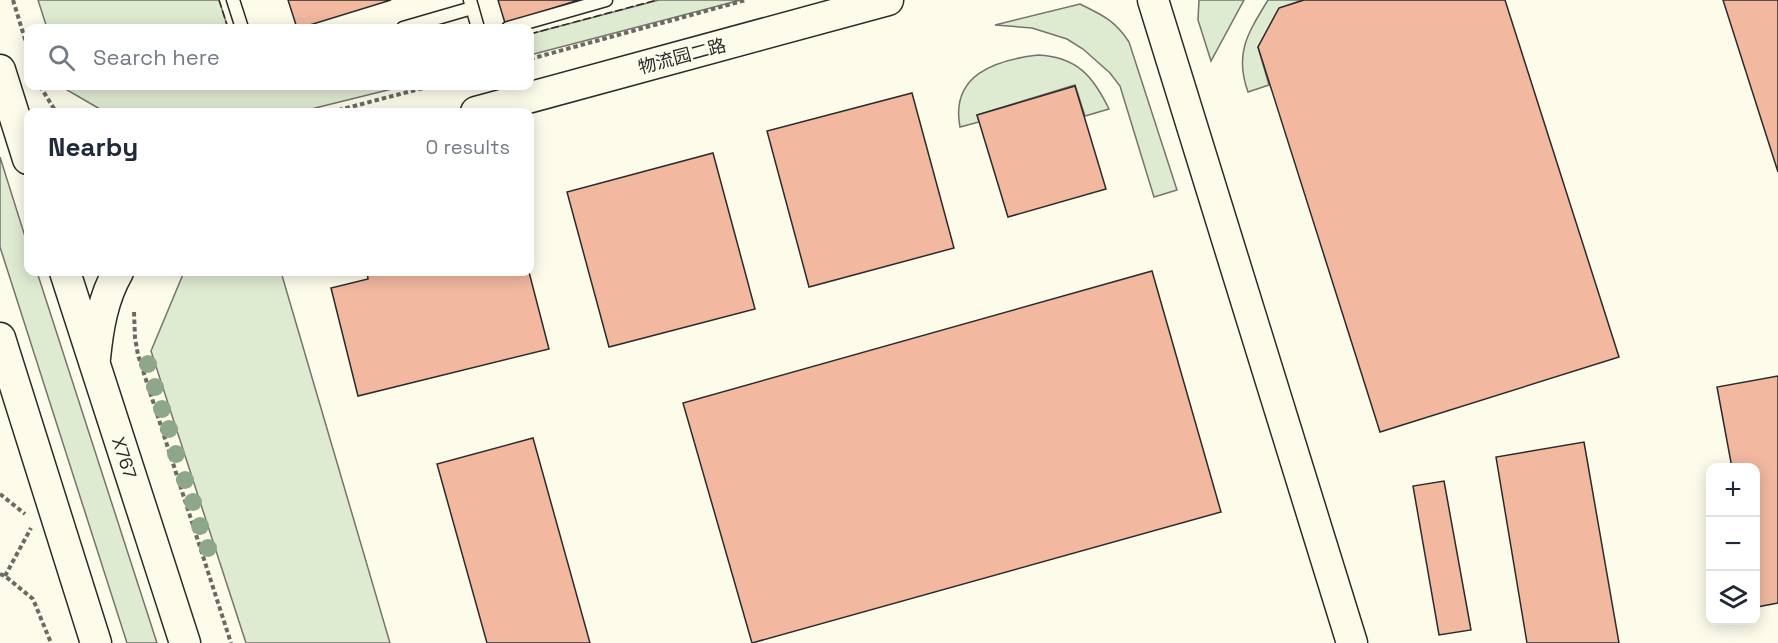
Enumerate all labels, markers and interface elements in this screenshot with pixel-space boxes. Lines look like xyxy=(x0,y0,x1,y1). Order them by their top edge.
search box xyxy=(24,24,534,90)
street label: 物流园二路 xyxy=(636,33,728,79)
icon: search xyxy=(45,41,78,74)
text: Search here xyxy=(93,43,220,71)
text: Nearby xyxy=(48,130,138,164)
text: 0 results xyxy=(426,134,510,160)
street label: X767 xyxy=(108,434,142,481)
map controls xyxy=(1706,463,1760,625)
button: + xyxy=(1706,463,1760,517)
button: − xyxy=(1706,517,1760,571)
button: layers xyxy=(1706,571,1760,625)

